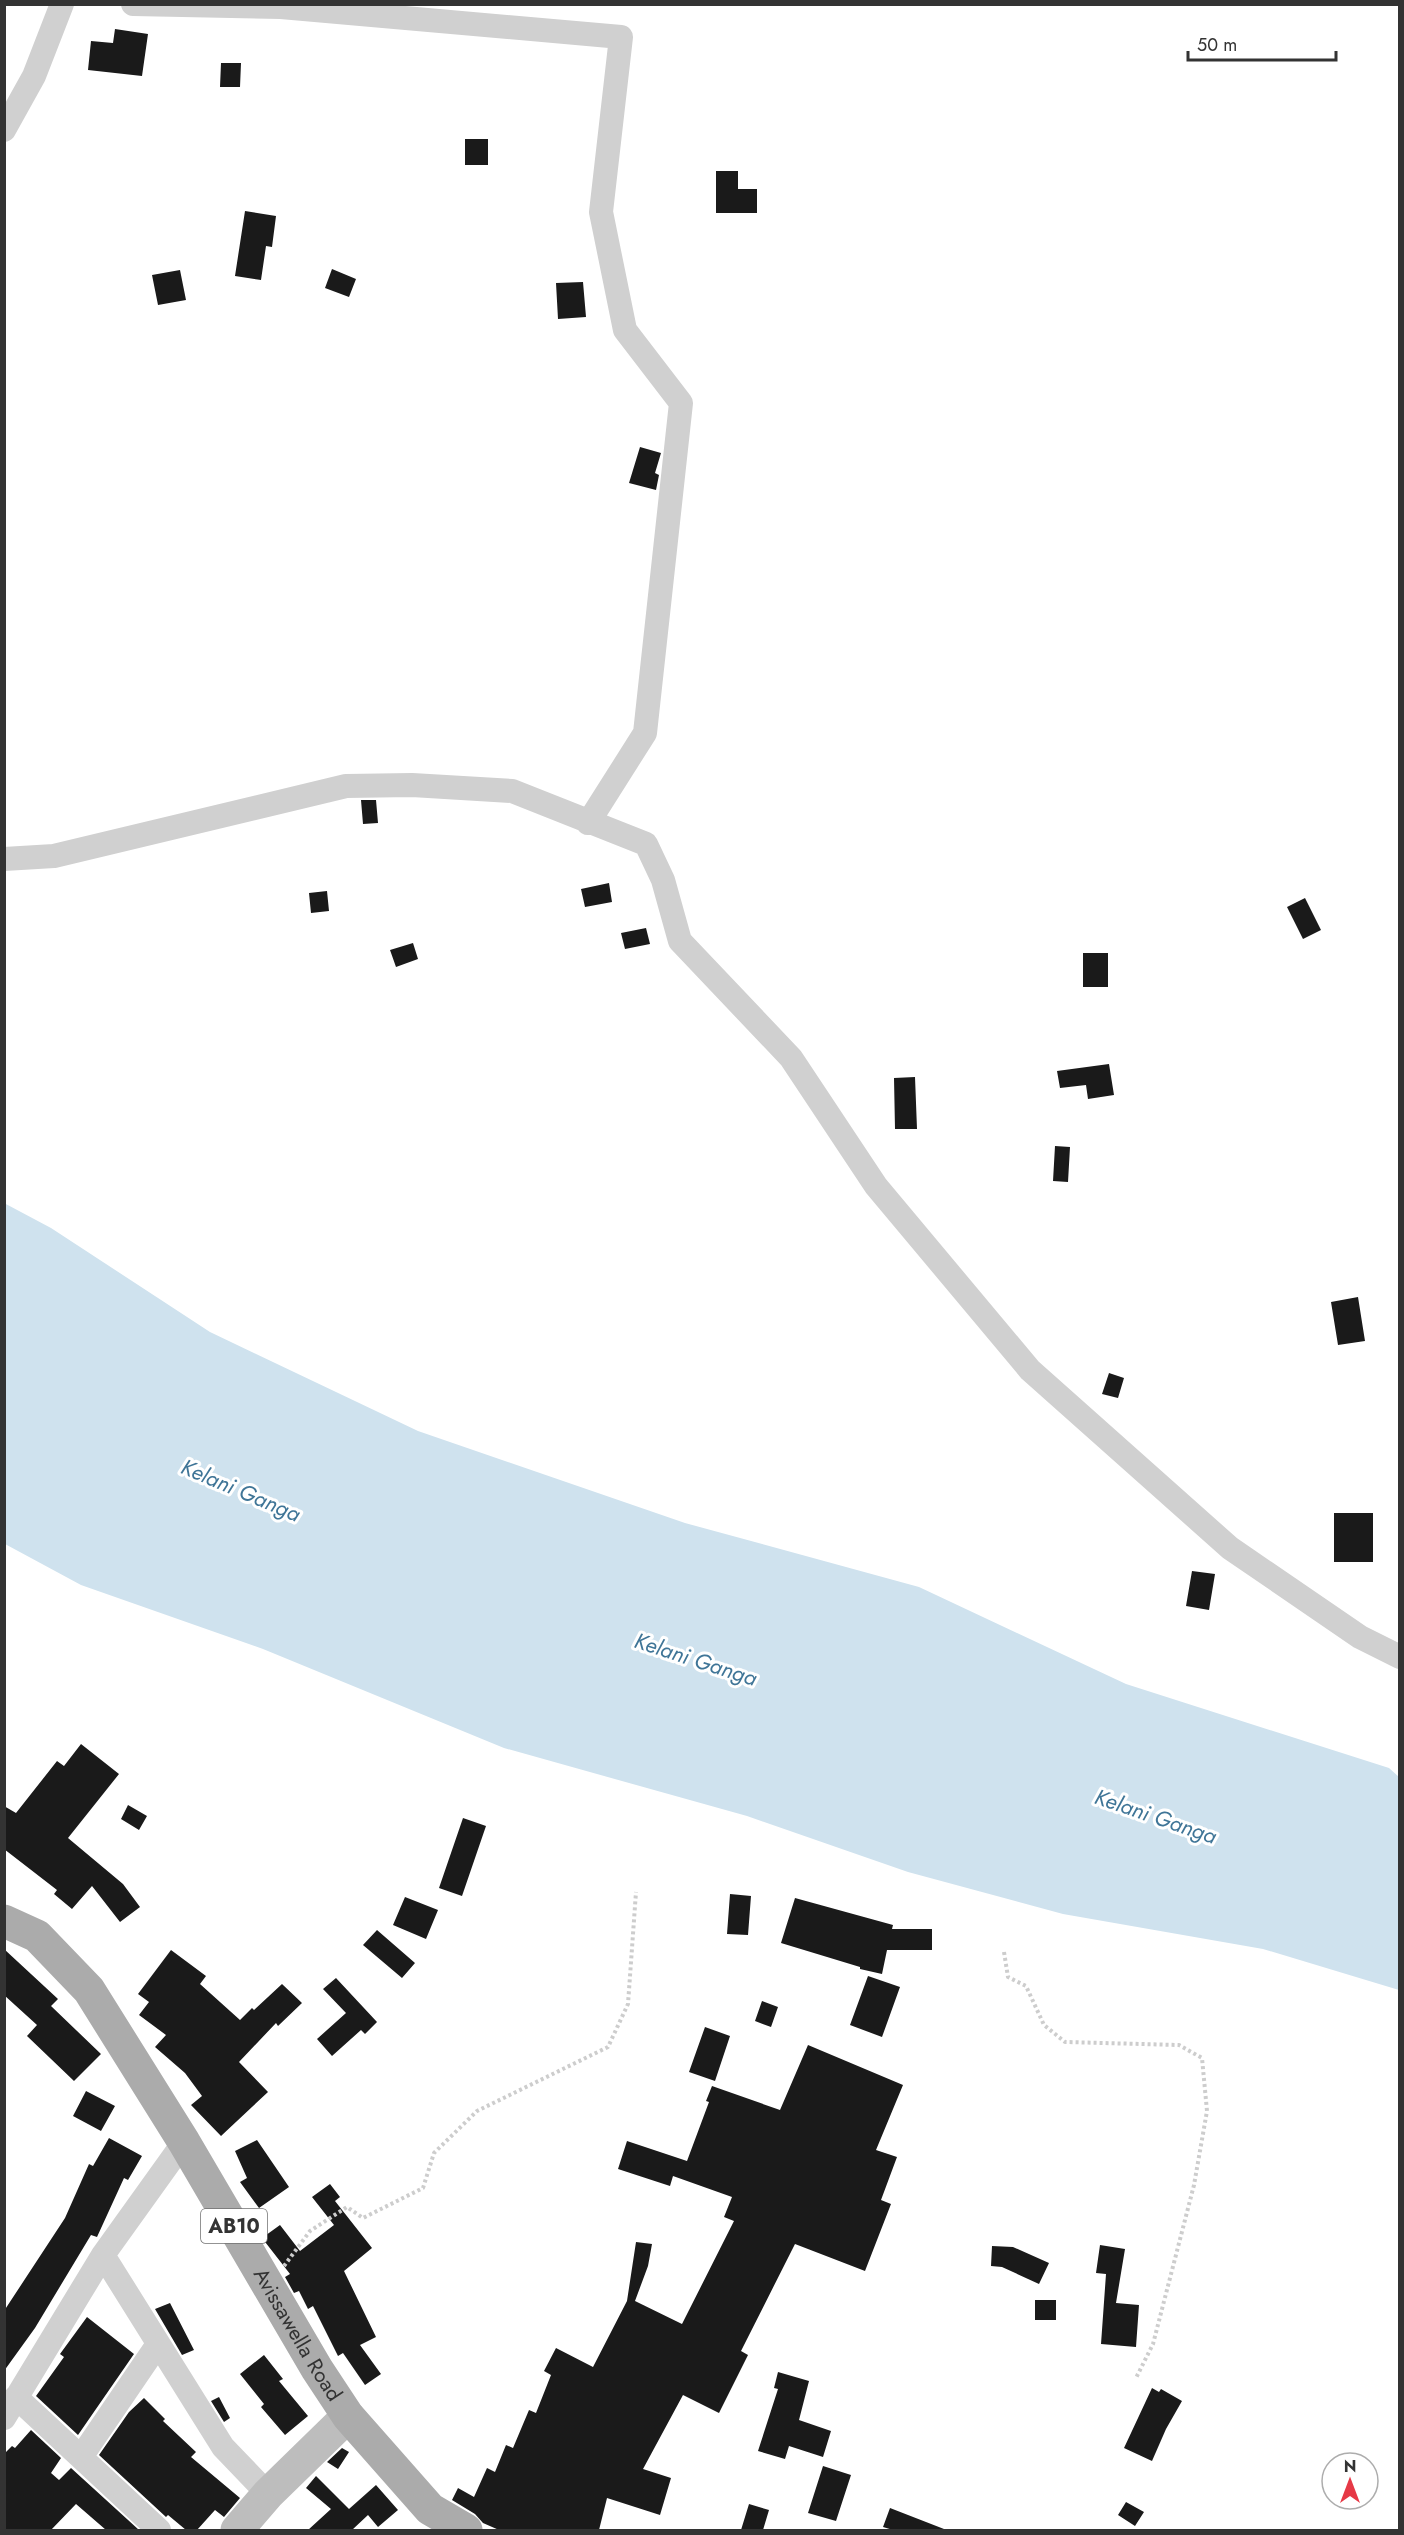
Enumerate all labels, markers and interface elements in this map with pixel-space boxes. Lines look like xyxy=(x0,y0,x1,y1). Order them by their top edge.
scale bar xyxy=(1188,24,1336,62)
text: 50 m xyxy=(1197,32,1237,58)
water label: Kelani Ganga xyxy=(176,1450,306,1530)
water label: Kelani Ganga xyxy=(631,1624,761,1694)
water label: Kelani Ganga xyxy=(1091,1780,1221,1852)
road number: AB10 xyxy=(201,2209,267,2243)
street label: Avissawella Road xyxy=(246,2262,349,2407)
north arrow xyxy=(1320,2451,1380,2511)
text: N xyxy=(1344,2455,1356,2478)

